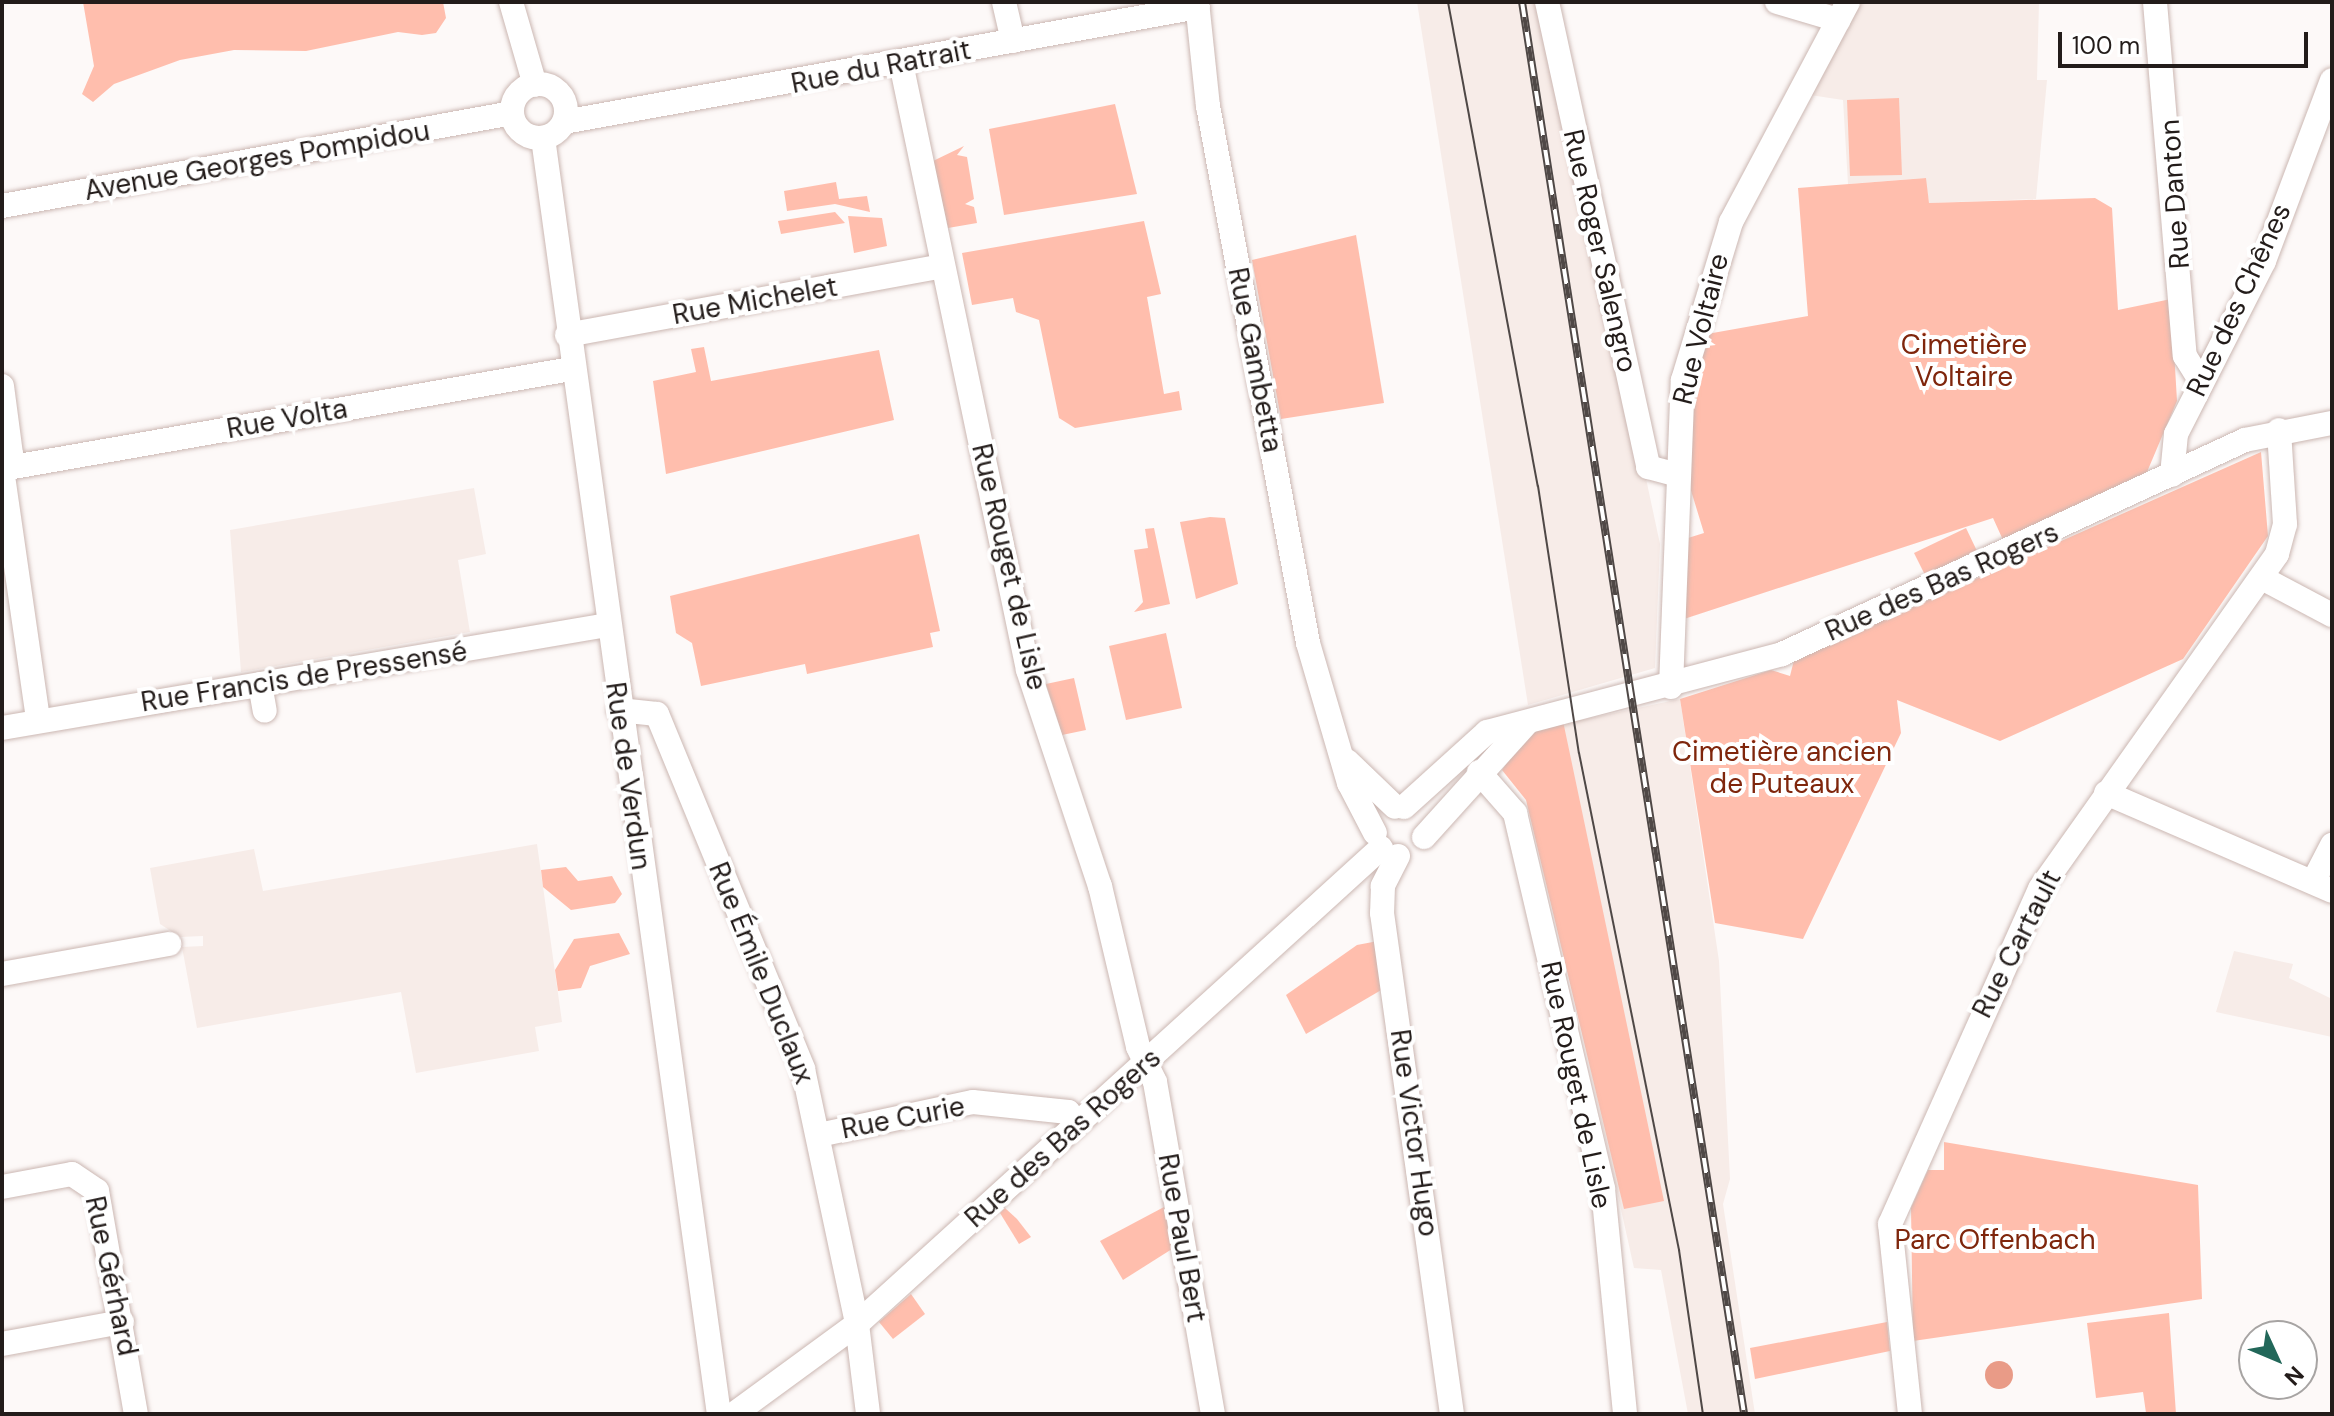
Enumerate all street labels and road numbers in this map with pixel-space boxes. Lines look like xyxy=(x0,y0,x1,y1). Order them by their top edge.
street label: Rue du Ratrait xyxy=(788,33,974,101)
street label: Avenue Georges Pompidou xyxy=(82,114,432,208)
street label: Rue Danton xyxy=(2153,118,2197,270)
street label: Rue Roger Salengro xyxy=(1556,126,1644,376)
street label: Rue des Chênes xyxy=(2180,198,2298,402)
street label: Rue Voltaire xyxy=(1666,250,1736,408)
street label: Rue Gambetta xyxy=(1221,265,1289,455)
street label: Rue Michelet xyxy=(670,270,840,332)
street label: Rue Volta xyxy=(224,392,350,446)
street label: Rue Rouget de Lisle xyxy=(964,440,1054,694)
street label: Rue des Bas Rogers xyxy=(1820,515,2064,649)
street label: Rue Francis de Pressensé xyxy=(138,635,470,719)
street label: Rue de Verdun xyxy=(598,680,658,872)
street label: Rue Émile Duclaux xyxy=(701,857,821,1089)
street label: Rue Cartault xyxy=(1965,865,2069,1023)
street label: Rue Rouget de Lisle xyxy=(1533,958,1619,1212)
street label: Rue Victor Hugo xyxy=(1383,1027,1445,1239)
street label: Rue des Bas Rogers xyxy=(958,1041,1168,1235)
street label: Rue Curie xyxy=(838,1090,968,1146)
street label: Rue Paul Bert xyxy=(1151,1151,1213,1325)
street label: Rue Gérhard xyxy=(78,1193,144,1359)

